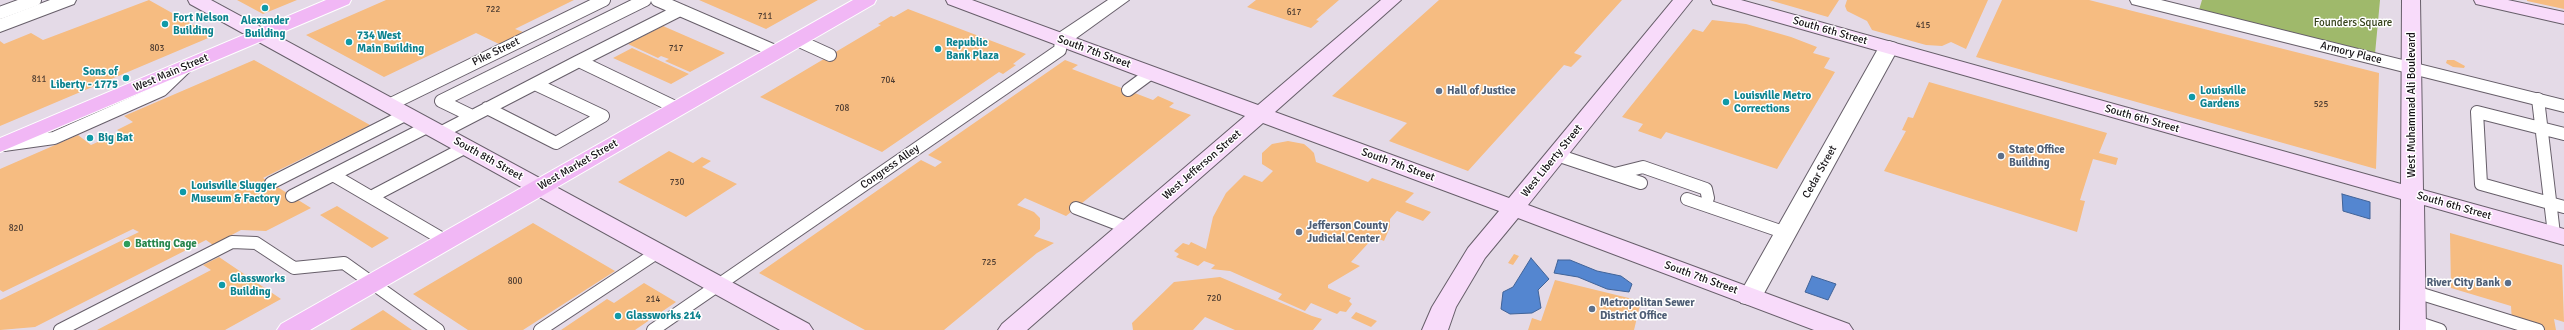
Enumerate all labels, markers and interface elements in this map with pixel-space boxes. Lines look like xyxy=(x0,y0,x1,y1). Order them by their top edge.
marker: Alexander Building xyxy=(260,3,270,13)
house number: 722 xyxy=(486,5,500,15)
house number: 617 xyxy=(1287,8,1301,18)
place label: Fort Nelson Building xyxy=(173,11,229,37)
house number: 711 xyxy=(758,12,772,22)
place label: Alexander Building xyxy=(241,14,289,40)
street label: South 6th Street xyxy=(1791,14,1869,48)
park label: Founders Square xyxy=(2314,16,2392,30)
marker: Fort Nelson Building xyxy=(160,19,170,29)
house number: 415 xyxy=(1916,21,1930,31)
place label: 734 West Main Building xyxy=(357,29,424,55)
street label: West Muhammad Ali Boulevard xyxy=(2405,32,2419,178)
street label: South 7th Street xyxy=(1056,33,1132,71)
street label: Pike Street xyxy=(470,35,522,69)
place label: Republic Bank Plaza xyxy=(946,36,999,62)
marker: 734 West Main Building xyxy=(344,37,354,47)
street label: Armory Place xyxy=(2319,39,2383,67)
house number: 803 xyxy=(150,44,164,54)
house number: 717 xyxy=(669,44,683,54)
marker: Republic Bank Plaza xyxy=(933,44,943,54)
street label: West Main Street xyxy=(132,51,210,95)
place label: Sons of Liberty - 1775 xyxy=(51,65,118,91)
marker: Sons of Liberty - 1775 xyxy=(121,73,131,83)
house number: 811 xyxy=(32,75,46,85)
house number: 704 xyxy=(881,76,895,86)
place label: Hall of Justice xyxy=(1447,84,1516,98)
place label: Louisville Gardens xyxy=(2200,84,2246,110)
marker: Hall of Justice xyxy=(1434,86,1444,96)
place label: Louisville Metro Corrections xyxy=(1734,89,1811,115)
marker: Louisville Gardens xyxy=(2187,92,2197,102)
marker: Louisville Metro Corrections xyxy=(1721,97,1731,107)
house number: 525 xyxy=(2314,100,2328,110)
street label: South 6th Street xyxy=(2103,102,2181,136)
house number: 708 xyxy=(835,104,849,114)
street label: West Liberty Street xyxy=(1519,122,1585,200)
street label: West Jefferson Street xyxy=(1160,127,1244,203)
place label: Big Bat xyxy=(98,131,133,145)
marker: Big Bat xyxy=(85,133,95,143)
street label: South 8th Street xyxy=(451,135,525,183)
street label: West Market Street xyxy=(536,137,620,193)
street label: Congress Alley xyxy=(858,142,922,192)
street label: Cedar Street xyxy=(1800,143,1840,201)
place label: State Office Building xyxy=(2009,143,2065,169)
street label: South 7th Street xyxy=(1360,146,1436,184)
marker: State Office Building xyxy=(1996,151,2006,161)
house number: 730 xyxy=(670,178,684,188)
place label: Louisville Slugger Museum & Factory xyxy=(191,179,280,205)
marker: Louisville Slugger Museum & Factory xyxy=(178,187,188,197)
street label: South 6th Street xyxy=(2415,189,2493,223)
place label: Jefferson County Judicial Center xyxy=(1307,219,1388,245)
house number: 820 xyxy=(9,224,23,234)
marker: Jefferson County Judicial Center xyxy=(1294,227,1304,237)
place label: Batting Cage xyxy=(135,237,197,251)
marker: Batting Cage xyxy=(122,239,132,249)
house number: 725 xyxy=(982,258,996,268)
street label: South 7th Street xyxy=(1663,259,1739,297)
place label: Glassworks Building xyxy=(230,272,285,298)
place label: River City Bank xyxy=(2426,276,2500,290)
house number: 800 xyxy=(508,277,522,287)
marker: River City Bank xyxy=(2503,278,2513,288)
marker: Glassworks Building xyxy=(217,280,227,290)
house number: 720 xyxy=(1207,294,1221,304)
house number: 214 xyxy=(646,295,660,305)
place label: Metropolitan Sewer District Office xyxy=(1600,296,1695,322)
marker: Metropolitan Sewer District Office xyxy=(1587,304,1597,314)
place label: Glassworks 214 xyxy=(626,309,701,323)
marker: Glassworks 214 xyxy=(613,311,623,321)

